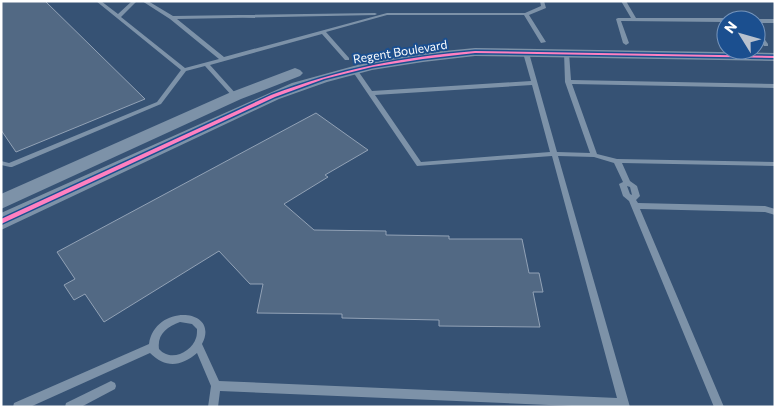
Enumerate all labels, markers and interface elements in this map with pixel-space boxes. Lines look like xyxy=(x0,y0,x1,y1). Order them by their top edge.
north arrow xyxy=(716,10,766,60)
text: N xyxy=(720,18,740,36)
street label: Regent Boulevard xyxy=(352,37,448,65)

